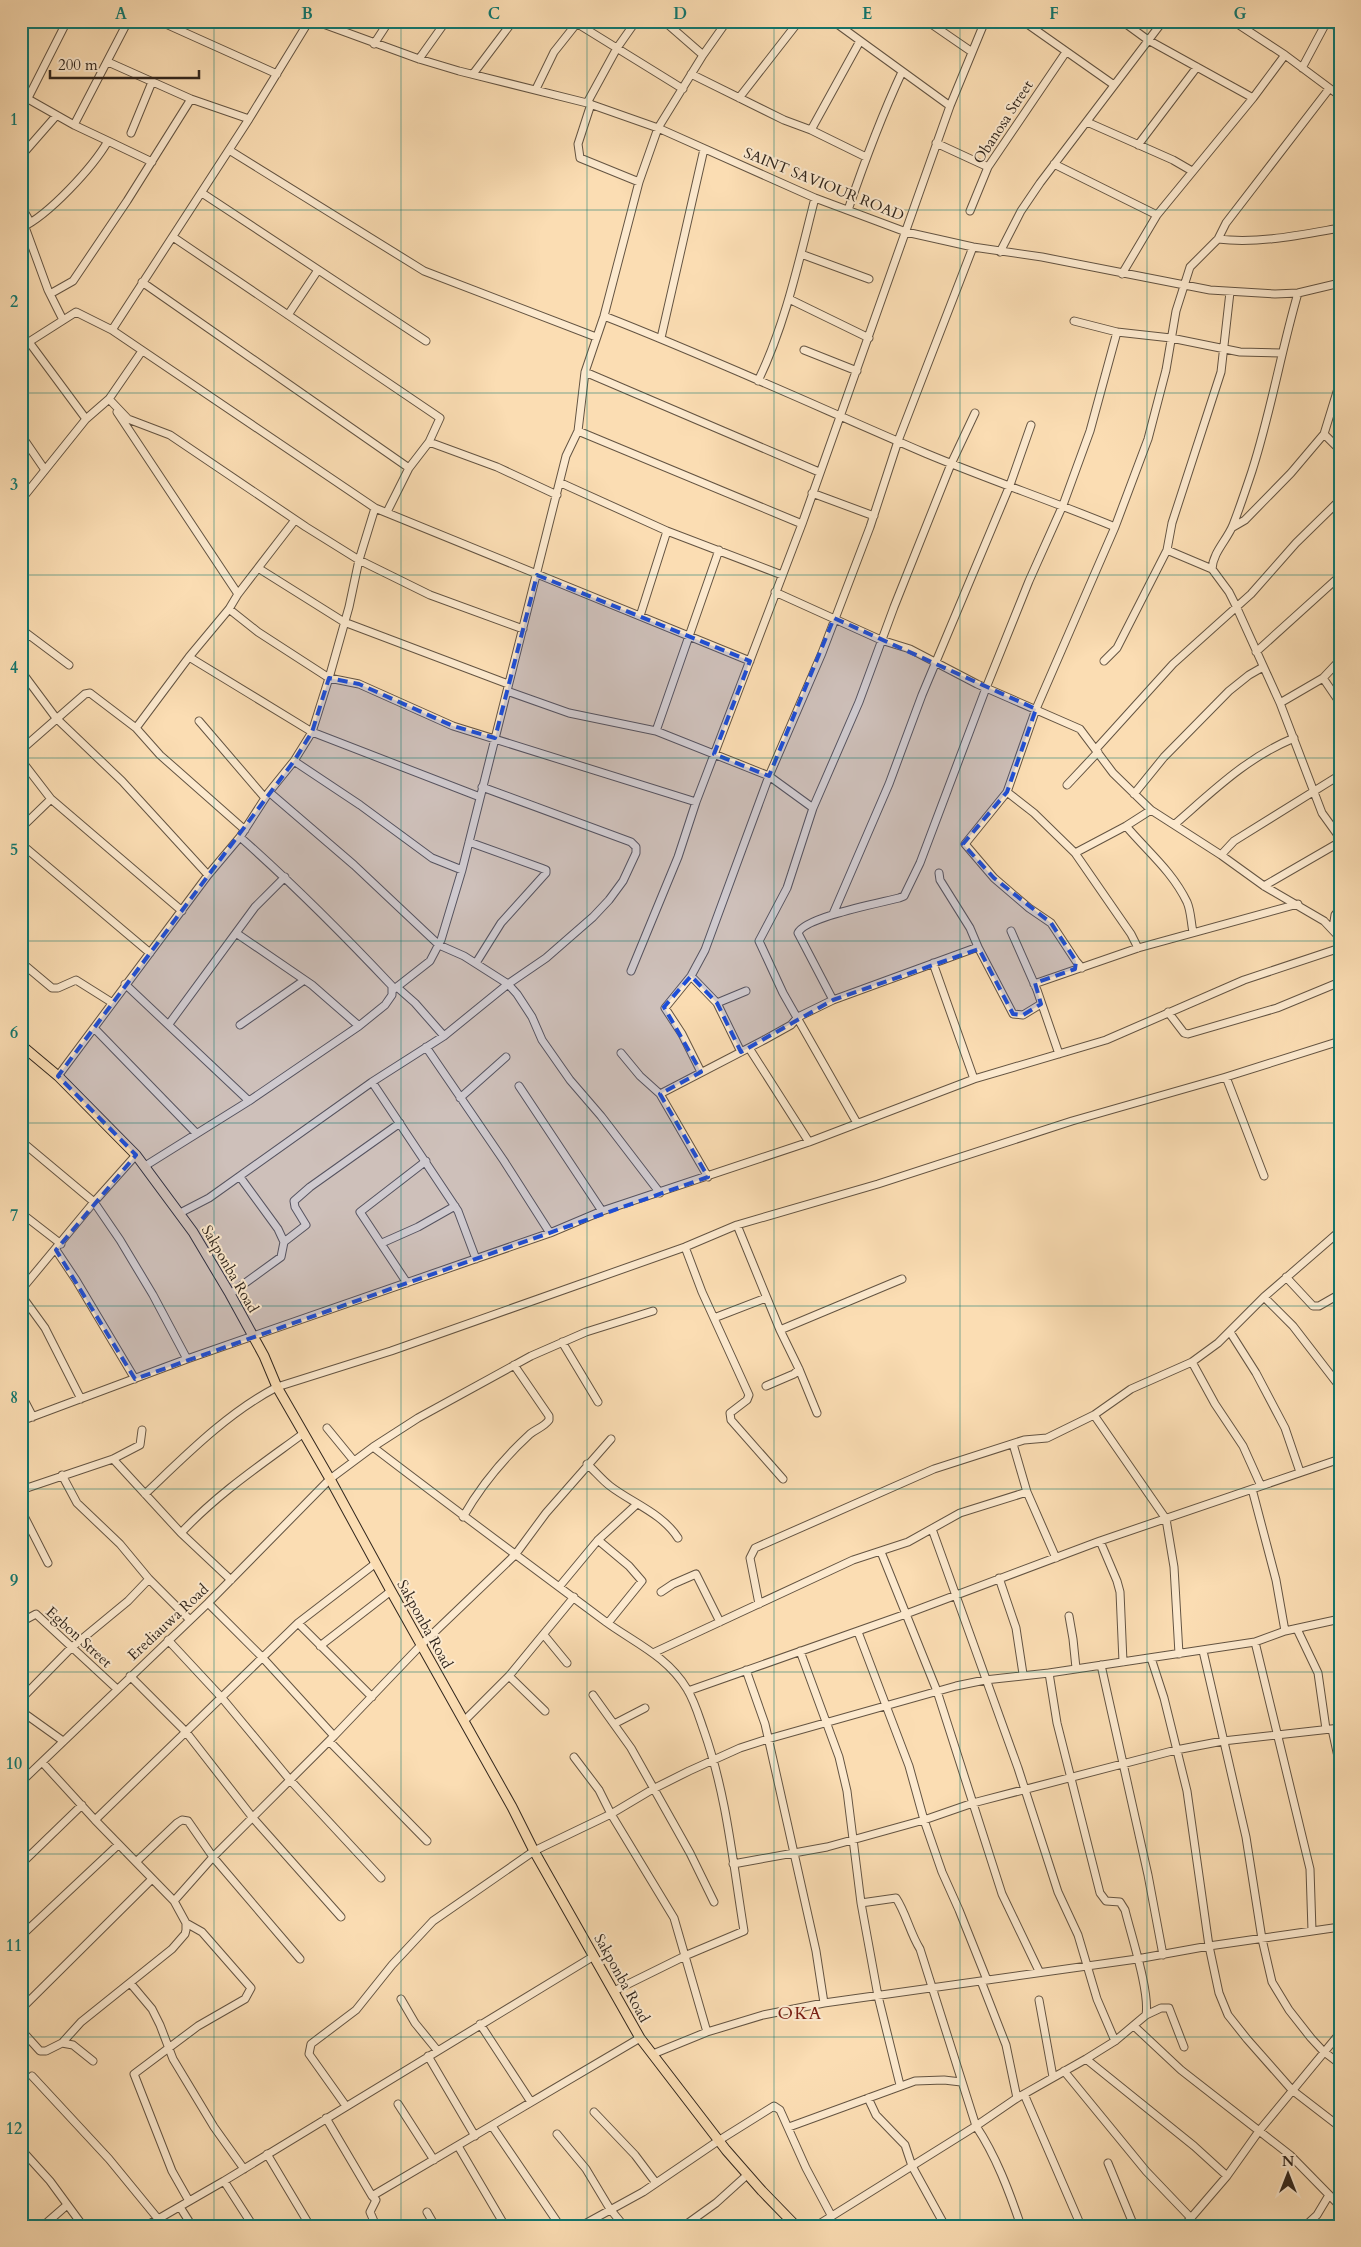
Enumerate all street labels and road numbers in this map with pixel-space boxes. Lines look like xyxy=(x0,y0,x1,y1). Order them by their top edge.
street label: Obanosa Street xyxy=(969,76,1038,168)
street label: SAINT SAVIOUR ROAD xyxy=(741,143,907,225)
street label: Sakponba Road xyxy=(197,1221,263,1317)
street label: Sakponba Road xyxy=(392,1576,458,1672)
street label: Erediauwa Road xyxy=(123,1579,213,1665)
street label: Egbon Street xyxy=(42,1602,117,1672)
street label: Sakponba Road xyxy=(589,1930,655,2026)

